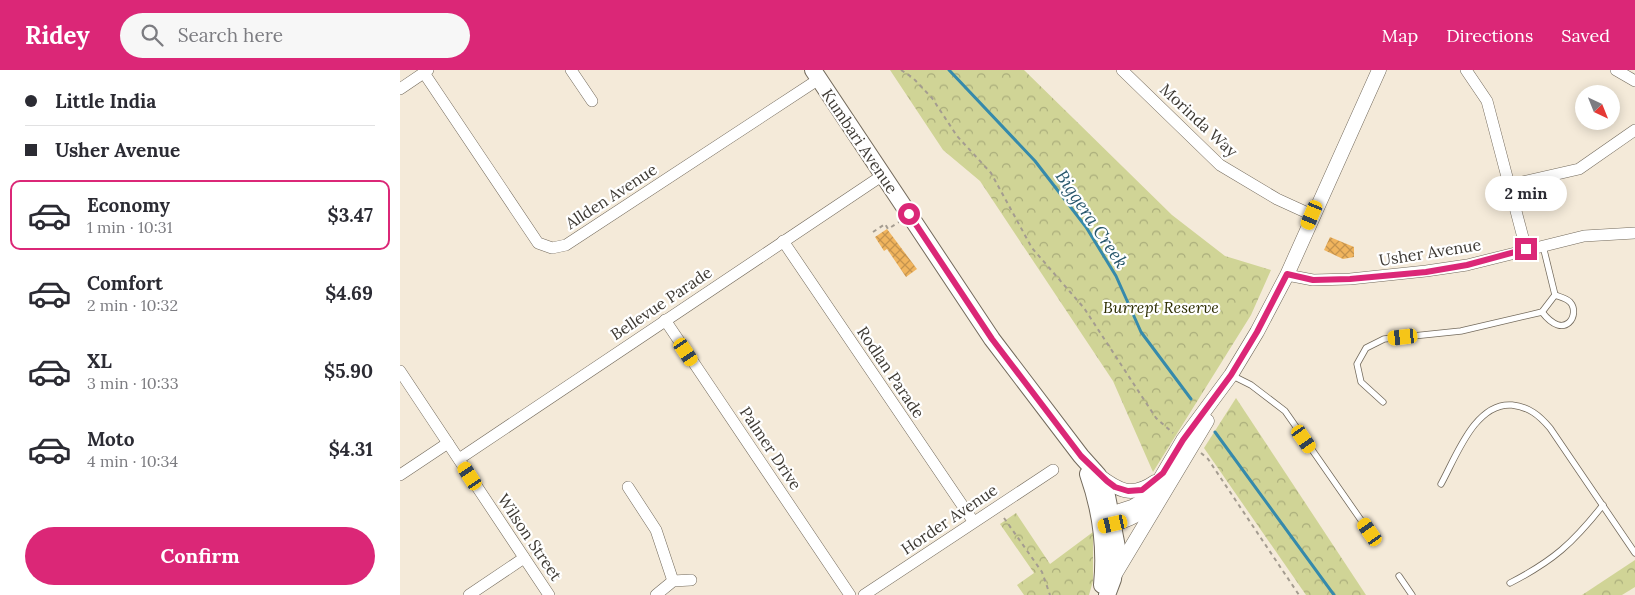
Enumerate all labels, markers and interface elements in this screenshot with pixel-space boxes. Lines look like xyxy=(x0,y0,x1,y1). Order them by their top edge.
search box xyxy=(120,13,470,58)
text: Ridey xyxy=(25,20,90,51)
icon: search xyxy=(138,21,166,49)
text: Search here xyxy=(178,23,283,47)
text: Map xyxy=(1382,24,1418,47)
text: Directions xyxy=(1446,24,1533,47)
text: Saved xyxy=(1561,24,1610,47)
street label: Morinda Way xyxy=(1156,79,1242,161)
street label: Kumbari Avenue xyxy=(818,85,903,197)
north arrow xyxy=(1575,85,1620,130)
map controls xyxy=(1575,85,1620,130)
text: Little India xyxy=(55,89,156,113)
text: Usher Avenue xyxy=(55,138,180,162)
street label: Allden Avenue xyxy=(561,159,661,234)
water label: Biggera Creek xyxy=(1051,165,1133,273)
callout: 2 min xyxy=(1485,176,1567,212)
text: 2 min xyxy=(1505,183,1547,203)
icon: car xyxy=(27,193,72,238)
text: Economy xyxy=(87,193,170,217)
car xyxy=(1299,198,1324,232)
text: $3.47 xyxy=(327,203,373,227)
route start xyxy=(898,203,920,225)
text: 1 min · 10:31 xyxy=(87,217,172,237)
street label: Usher Avenue xyxy=(1378,234,1483,270)
route end xyxy=(1515,238,1537,260)
street label: Bellevue Parade xyxy=(607,262,716,344)
icon: car xyxy=(27,271,72,316)
text: Comfort xyxy=(87,271,163,295)
text: $4.69 xyxy=(325,281,373,305)
text: 2 min · 10:32 xyxy=(87,295,178,315)
park label: Burrept Reserve xyxy=(1103,297,1219,317)
street label: Rodlan Parade xyxy=(853,322,929,422)
car xyxy=(1387,328,1418,346)
car xyxy=(671,335,700,369)
icon: car xyxy=(27,349,72,394)
text: XL xyxy=(87,349,112,373)
text: $5.90 xyxy=(324,359,373,383)
text: 3 min · 10:33 xyxy=(87,373,179,393)
street label: Palmer Drive xyxy=(736,402,806,494)
car xyxy=(1289,422,1318,456)
icon: car xyxy=(27,427,72,472)
text: Moto xyxy=(87,427,134,451)
text: $4.31 xyxy=(329,437,373,461)
text: 4 min · 10:34 xyxy=(87,451,178,471)
car xyxy=(455,459,484,493)
street label: Horder Avenue xyxy=(897,479,1001,559)
street label: Wilson Street xyxy=(494,490,567,585)
car xyxy=(1096,513,1129,535)
car xyxy=(1355,515,1384,549)
button: Confirm xyxy=(25,527,375,585)

